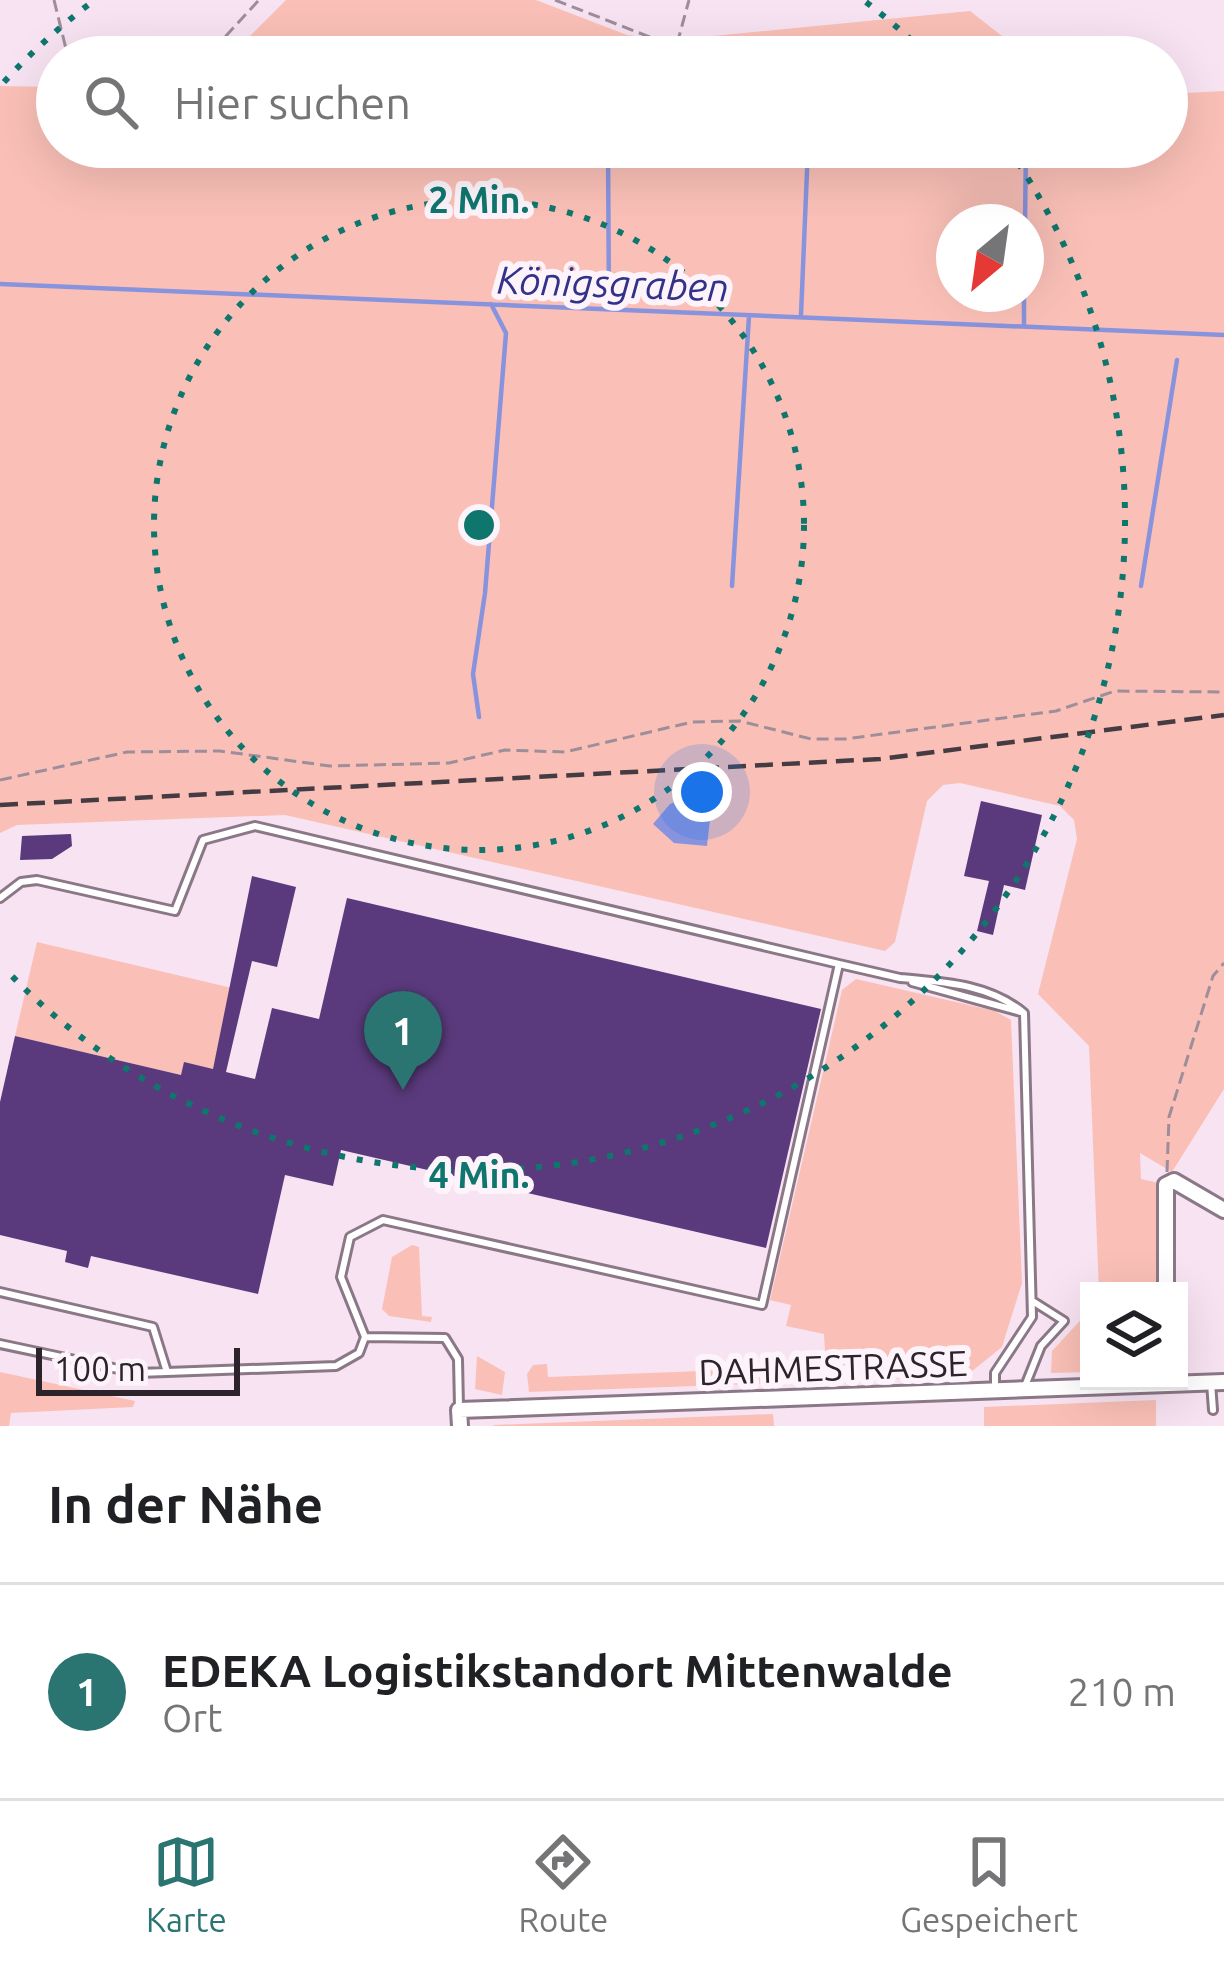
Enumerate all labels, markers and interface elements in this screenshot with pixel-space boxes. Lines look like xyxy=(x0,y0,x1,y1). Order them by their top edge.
search box xyxy=(36,36,1188,168)
icon: search xyxy=(78,69,144,135)
text: Hier suchen xyxy=(174,77,411,128)
text: 2 Min. xyxy=(429,179,529,220)
north arrow xyxy=(936,204,1044,312)
water label: Königsgraben xyxy=(496,257,730,309)
centre of rings xyxy=(458,504,500,546)
your location xyxy=(672,762,732,822)
pin: 1 xyxy=(364,991,442,1090)
text: 4 Min. xyxy=(429,1154,529,1195)
map controls xyxy=(1080,1282,1188,1390)
button: layers xyxy=(1080,1282,1188,1390)
scale bar xyxy=(36,1342,240,1395)
street label: DAHMESTRASSE xyxy=(698,1342,968,1392)
text: 100 m xyxy=(54,1350,146,1387)
text: In der Nähe xyxy=(48,1475,323,1533)
text: EDEKA Logistikstandort Mittenwalde xyxy=(162,1645,953,1696)
text: 1 xyxy=(76,1670,98,1713)
text: 210 m xyxy=(1067,1670,1176,1713)
text: Ort xyxy=(162,1696,222,1739)
tab: Karte xyxy=(146,1829,227,1938)
tab: Route xyxy=(519,1829,608,1938)
tab: Gespeichert xyxy=(900,1829,1078,1938)

